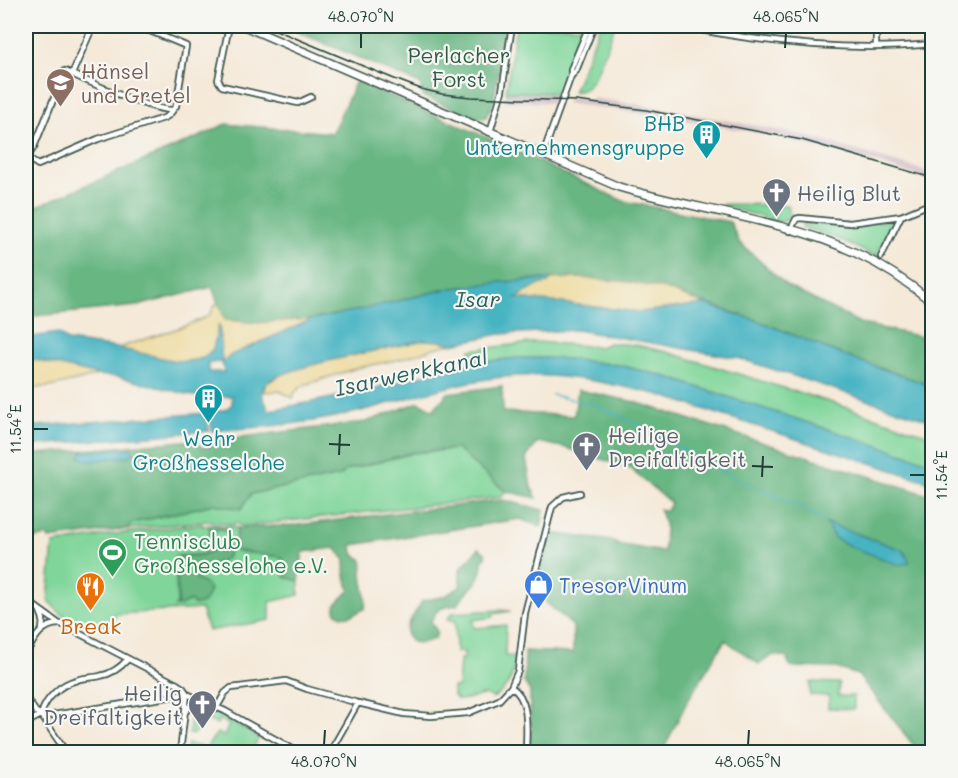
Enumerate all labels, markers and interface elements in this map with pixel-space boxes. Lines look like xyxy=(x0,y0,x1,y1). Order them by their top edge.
text: 48.070°N xyxy=(328,6,394,26)
text: 48.065°N xyxy=(753,6,819,26)
park label: Perlacher Forst xyxy=(408,41,510,92)
place label: Hänsel und Gretel xyxy=(81,57,191,108)
school or university icon: Hänsel und Gretel xyxy=(44,66,76,108)
place label: BHB Unternehmensgruppe xyxy=(465,109,685,160)
building icon: BHB Unternehmensgruppe xyxy=(690,118,722,160)
church icon: Heilig Blut xyxy=(760,176,792,218)
place label: Heilig Blut xyxy=(797,179,901,206)
water label: Isar xyxy=(455,284,501,313)
water label: Isarwerkkanal xyxy=(332,342,490,402)
building icon: Wehr Großhesselohe xyxy=(193,382,225,424)
text: 11.54°E xyxy=(5,404,25,454)
place label: Heilige Dreifaltigkeit xyxy=(608,421,747,472)
place label: Wehr Großhesselohe xyxy=(133,424,285,475)
church icon: Heilige Dreifaltigkeit xyxy=(571,430,603,472)
text: 11.54°E xyxy=(931,450,951,500)
place label: Tennisclub Großhesselohe e.V. xyxy=(134,527,328,578)
sports icon: Tennisclub Großhesselohe e.V. xyxy=(97,536,129,578)
shop icon: TresorVinum xyxy=(522,568,554,610)
restaurant icon: Break xyxy=(75,570,107,612)
place label: TresorVinum xyxy=(559,571,687,598)
place label: Break xyxy=(61,612,121,639)
place label: Heilig Dreifaltigkeit xyxy=(43,679,182,730)
church icon: Heilig Dreifaltigkeit xyxy=(187,688,219,730)
text: 48.070°N xyxy=(291,751,357,771)
text: 48.065°N xyxy=(715,751,781,771)

